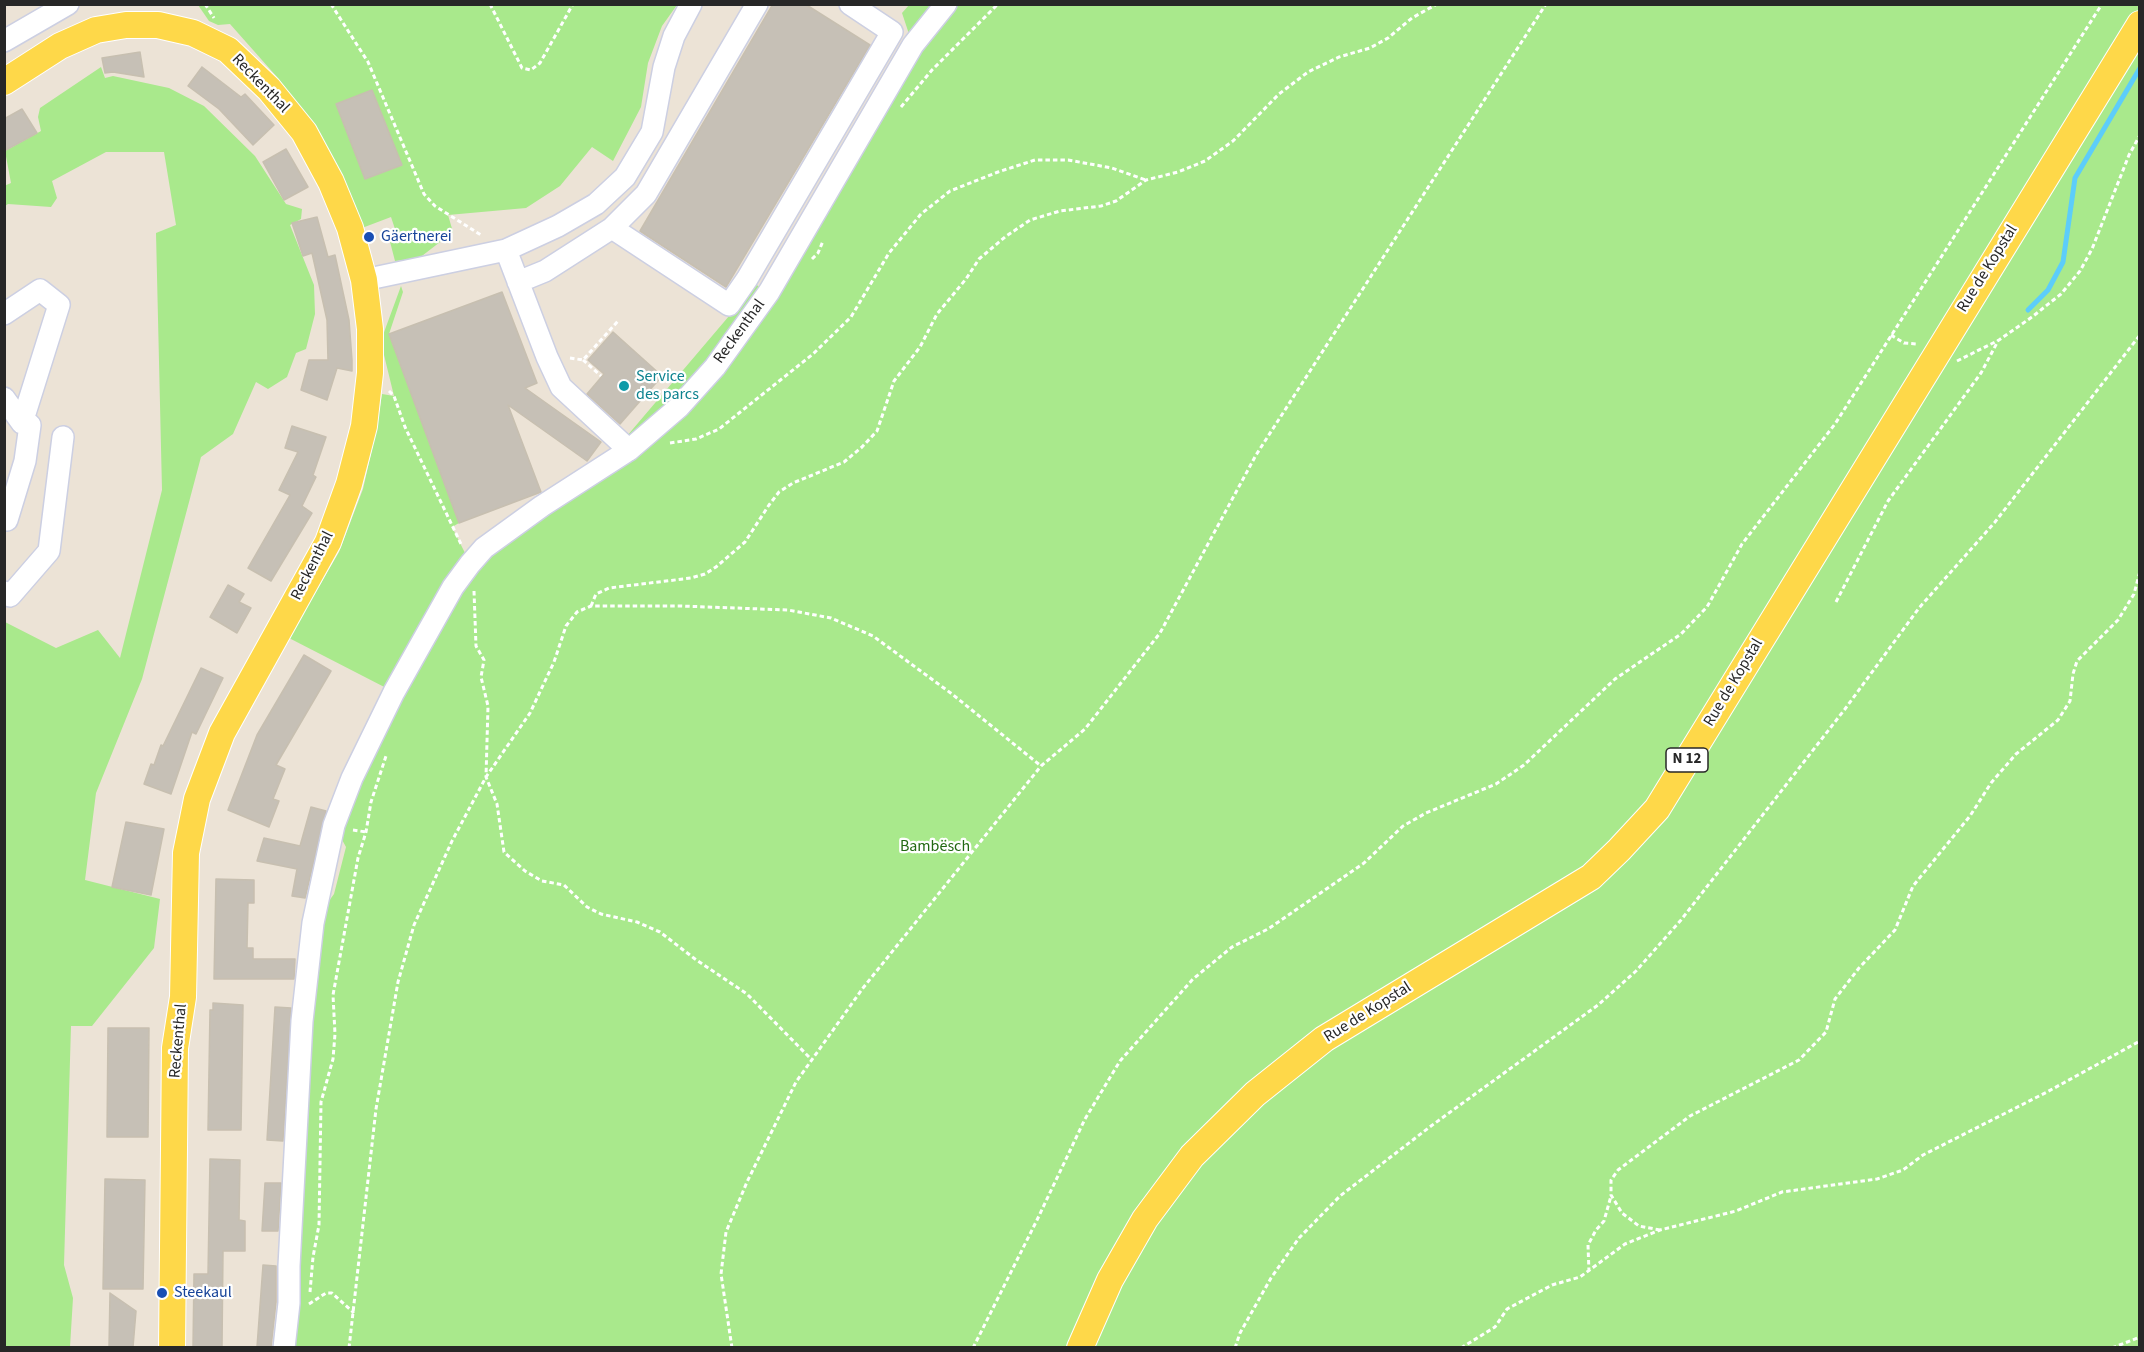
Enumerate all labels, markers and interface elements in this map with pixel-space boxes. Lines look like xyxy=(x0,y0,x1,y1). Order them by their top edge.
street label: Reckenthal xyxy=(227,50,293,118)
street label: Rue de Kopstal xyxy=(1954,222,2022,316)
place label: Gäertnerei xyxy=(381,227,452,247)
marker: Gäertnerei xyxy=(362,230,376,244)
street label: Reckenthal xyxy=(710,296,770,368)
place label: Service des parcs xyxy=(636,367,699,405)
marker: Service des parcs xyxy=(617,379,631,393)
street label: Reckenthal xyxy=(287,528,339,604)
street label: Rue de Kopstal xyxy=(1700,636,1768,730)
road number: N 12 xyxy=(1666,748,1708,772)
park label: Bambësch xyxy=(900,837,970,857)
street label: Rue de Kopstal xyxy=(1321,979,1415,1047)
street label: Reckenthal xyxy=(166,1003,192,1079)
place label: Steekaul xyxy=(174,1283,232,1303)
marker: Steekaul xyxy=(155,1286,169,1300)

